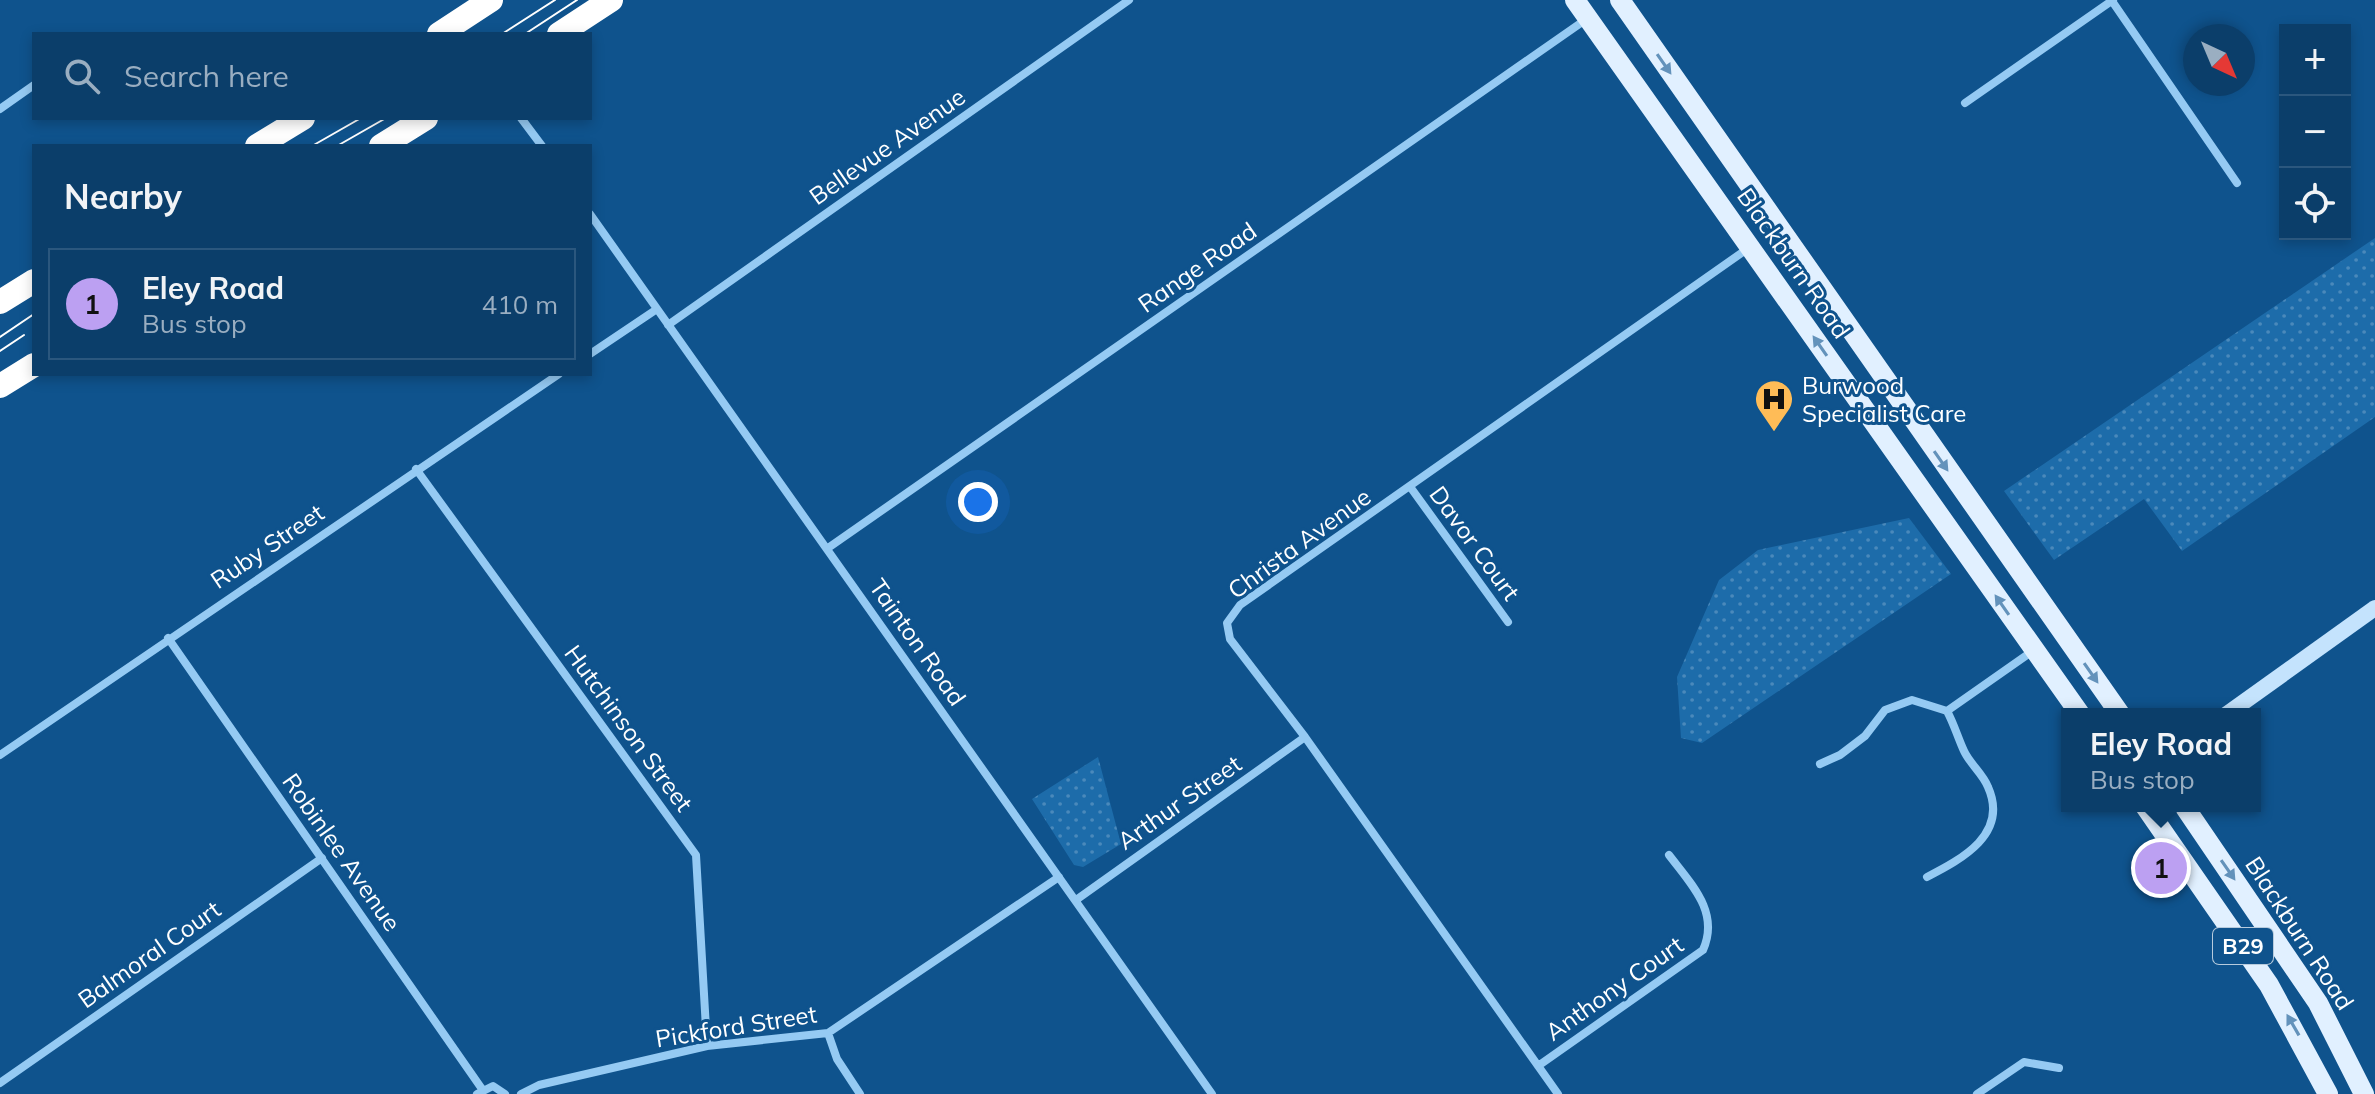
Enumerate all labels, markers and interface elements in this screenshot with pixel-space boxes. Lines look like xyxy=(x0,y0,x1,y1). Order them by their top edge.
north arrow xyxy=(2183,24,2255,96)
map controls xyxy=(2279,24,2351,240)
button: + xyxy=(2279,24,2351,96)
search box xyxy=(32,32,592,120)
icon: search xyxy=(60,54,104,98)
one-way arrow xyxy=(1656,54,1671,75)
text: Search here xyxy=(124,57,289,95)
street label: Bellevue Avenue xyxy=(803,81,971,211)
button: − xyxy=(2279,96,2351,168)
button: locate xyxy=(2279,168,2351,240)
text: Nearby xyxy=(64,175,182,218)
street label: Blackburn Road xyxy=(1731,182,1857,344)
street label: Range Road xyxy=(1132,215,1262,319)
text: Eley Road xyxy=(142,269,284,307)
text: 1 xyxy=(84,288,100,321)
text: 410 m xyxy=(482,288,558,321)
text: Bus stop xyxy=(142,307,247,340)
one-way arrow xyxy=(1813,336,1829,356)
place label: Burwood Specialist Care xyxy=(1802,370,1966,428)
hospital icon: Burwood Specialist Care xyxy=(1753,378,1795,433)
one-way arrow xyxy=(1933,450,1949,471)
street label: Davor Court xyxy=(1423,480,1527,606)
street label: Christa Avenue xyxy=(1222,481,1376,605)
your location xyxy=(958,482,998,522)
street label: Ruby Street xyxy=(205,497,329,595)
street label: Tainton Road xyxy=(863,573,973,711)
one-way arrow xyxy=(1995,594,2010,615)
street label: Hutchinson Street xyxy=(559,639,699,817)
one-way arrow xyxy=(2083,663,2098,684)
popup xyxy=(2061,708,2261,812)
text: Eley Road xyxy=(2090,725,2232,763)
street label: Arthur Street xyxy=(1111,748,1247,856)
text: Bus stop xyxy=(2090,763,2195,796)
street label: Robinlee Avenue xyxy=(276,767,408,937)
pin: 1 xyxy=(2135,838,2187,898)
street label: Blackburn Road xyxy=(2239,851,2361,1015)
one-way arrow xyxy=(2221,860,2236,881)
street label: Balmoral Court xyxy=(72,894,226,1014)
road number: B29 xyxy=(2213,928,2273,964)
street label: Anthony Court xyxy=(1539,929,1689,1047)
street label: Pickford Street xyxy=(653,998,819,1054)
one-way arrow xyxy=(2286,1014,2300,1036)

